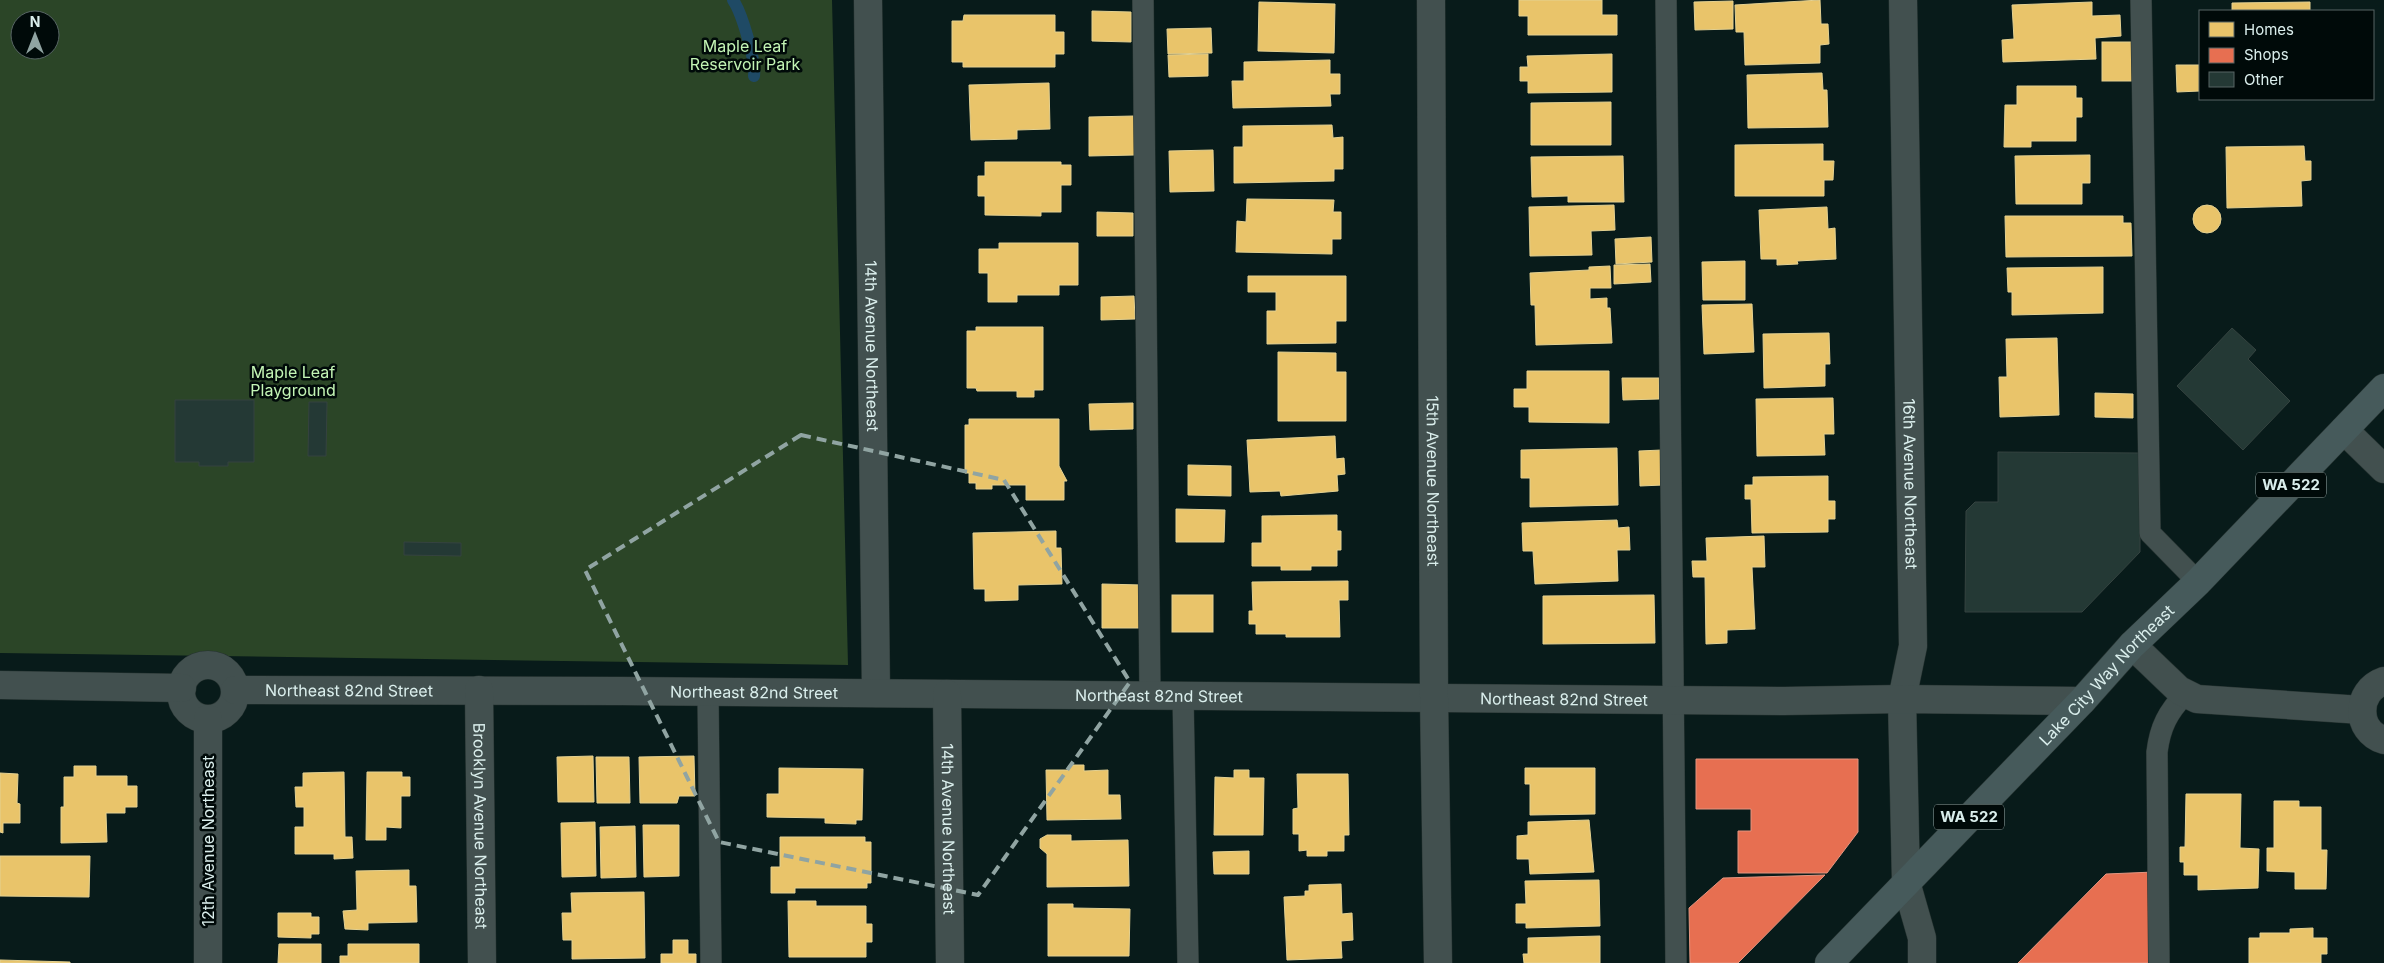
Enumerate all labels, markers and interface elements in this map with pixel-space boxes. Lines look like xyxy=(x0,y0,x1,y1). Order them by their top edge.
north arrow xyxy=(10,10,60,60)
legend xyxy=(2199,10,2374,100)
text: N xyxy=(30,13,40,30)
text: Homes xyxy=(2244,20,2294,39)
park label: Maple Leaf Reservoir Park xyxy=(690,36,800,74)
text: Shops xyxy=(2244,45,2289,64)
text: Other xyxy=(2244,70,2284,89)
street label: 14th Avenue Northeast xyxy=(861,260,883,432)
park label: Maple Leaf Playground xyxy=(250,362,336,400)
street label: 15th Avenue Northeast xyxy=(1423,395,1443,567)
street label: 16th Avenue Northeast xyxy=(1899,398,1922,570)
road number: WA 522 xyxy=(2256,472,2326,498)
street label: Lake City Way Northeast xyxy=(2035,600,2178,749)
street label: Northeast 82nd Street xyxy=(265,680,433,701)
street label: Northeast 82nd Street xyxy=(670,681,838,703)
street label: Northeast 82nd Street xyxy=(1075,685,1243,706)
street label: Northeast 82nd Street xyxy=(1480,688,1648,710)
street label: Brooklyn Avenue Northeast xyxy=(469,723,492,929)
street label: 14th Avenue Northeast xyxy=(938,743,959,915)
street label: 12th Avenue Northeast xyxy=(198,756,218,926)
road number: WA 522 xyxy=(1934,804,2004,830)

